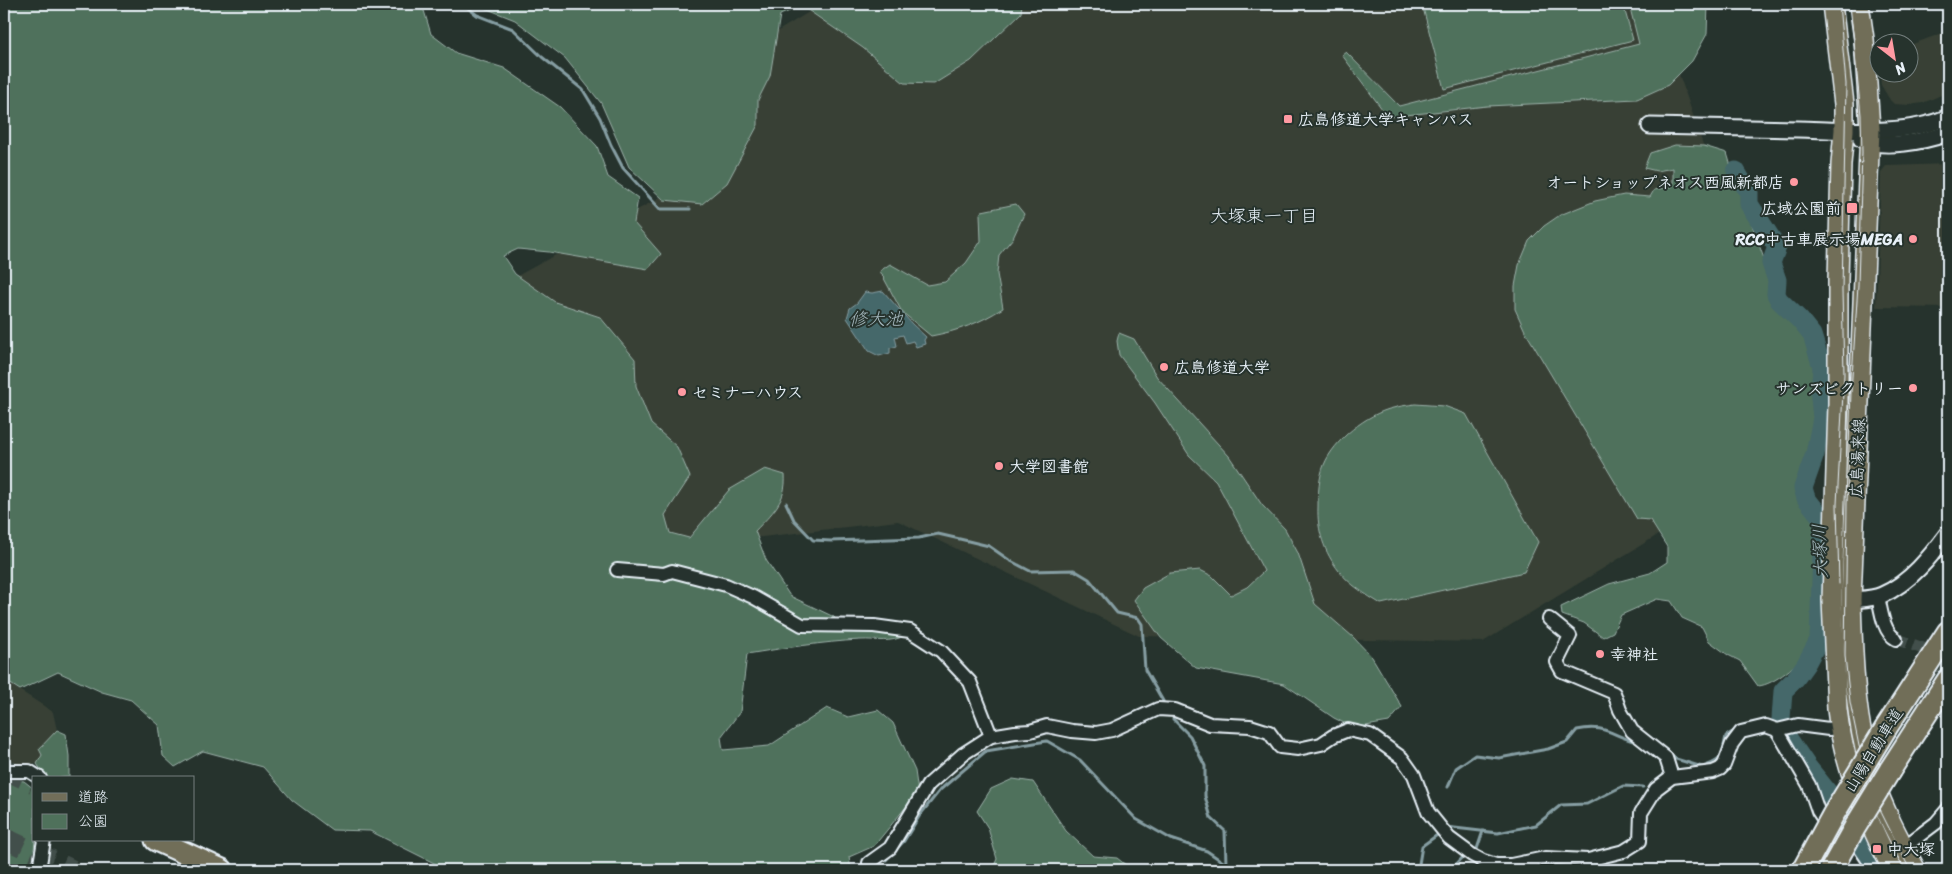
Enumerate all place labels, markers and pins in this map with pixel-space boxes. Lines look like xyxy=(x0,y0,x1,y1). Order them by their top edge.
place label: 広島修道大学キャンパス xyxy=(1298,105,1473,134)
marker: 広島修道大学キャンパス xyxy=(1282,113,1294,125)
place label: オートショップネオス西風新都店 xyxy=(1546,168,1784,197)
marker: オートショップネオス西風新都店 xyxy=(1788,176,1800,188)
place label: 広域公園前 xyxy=(1761,194,1841,223)
marker: 広域公園前 xyxy=(1845,201,1859,215)
place label: RCC中古車展示場MEGA xyxy=(1734,225,1903,254)
marker: RCC中古車展示場MEGA xyxy=(1907,233,1919,245)
place label: 広島修道大学 xyxy=(1174,353,1270,382)
marker: 広島修道大学 xyxy=(1158,361,1170,373)
place label: サンズビクトリー xyxy=(1775,374,1903,403)
place label: セミナーハウス xyxy=(692,378,803,407)
marker: サンズビクトリー xyxy=(1907,382,1919,394)
marker: セミナーハウス xyxy=(676,386,688,398)
place label: 大学図書館 xyxy=(1009,452,1089,481)
marker: 大学図書館 xyxy=(993,460,1005,472)
place label: 幸神社 xyxy=(1610,640,1658,669)
marker: 幸神社 xyxy=(1594,648,1606,660)
place label: 中大塚 xyxy=(1887,835,1935,864)
marker: 中大塚 xyxy=(1871,843,1883,855)

